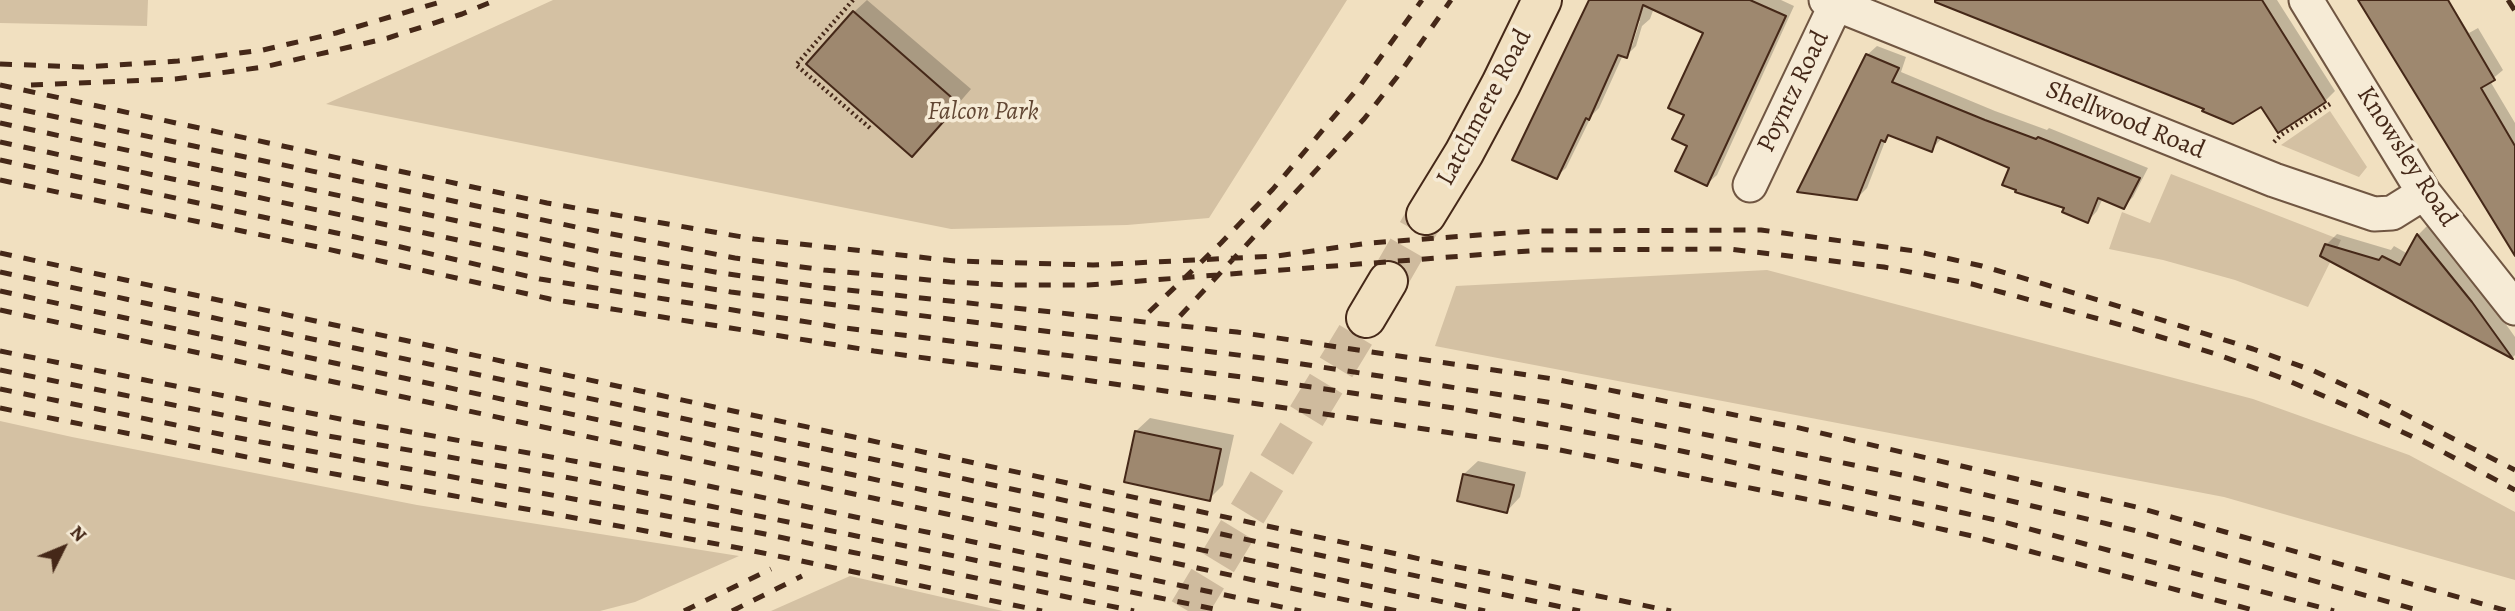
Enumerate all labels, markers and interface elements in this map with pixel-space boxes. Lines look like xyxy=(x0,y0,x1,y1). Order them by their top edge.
street label: Latchmere Road xyxy=(1431,24,1539,192)
street label: Poyntz Road xyxy=(1751,26,1837,158)
street label: Shellwood Road xyxy=(2041,75,2209,167)
street label: Knowsley Road xyxy=(2349,81,2463,233)
park label: Falcon Park xyxy=(927,97,1039,129)
north arrow xyxy=(28,513,98,583)
text: N xyxy=(64,520,93,548)

